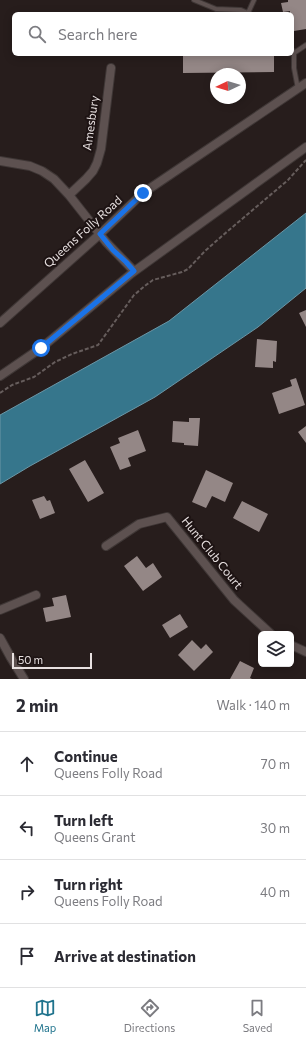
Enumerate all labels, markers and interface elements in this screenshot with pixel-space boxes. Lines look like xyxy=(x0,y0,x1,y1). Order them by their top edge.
search box xyxy=(12,12,294,56)
icon: search xyxy=(26,23,48,45)
text: Search here xyxy=(58,25,137,43)
north arrow xyxy=(210,68,246,104)
street label: Amesbury xyxy=(79,94,101,151)
route end xyxy=(134,184,152,202)
street label: Queens Folly Road xyxy=(40,192,124,270)
route start xyxy=(32,339,50,357)
street label: Hunt Club Court xyxy=(179,513,246,591)
map controls xyxy=(258,631,294,667)
button: layers xyxy=(258,631,294,667)
scale bar xyxy=(12,651,92,670)
text: 50 m xyxy=(18,653,43,666)
text: 2 min xyxy=(16,695,58,716)
text: Walk · 140 m xyxy=(217,697,290,713)
text: Continue xyxy=(54,747,118,765)
icon: ahead xyxy=(16,753,38,775)
text: 70 m xyxy=(261,756,290,772)
text: Queens Folly Road xyxy=(54,765,163,781)
text: Turn left xyxy=(54,811,113,829)
icon: left xyxy=(16,817,38,839)
text: 30 m xyxy=(260,820,290,836)
text: Queens Grant xyxy=(54,829,136,845)
text: Turn right xyxy=(54,875,123,893)
icon: right xyxy=(16,881,38,903)
text: 40 m xyxy=(260,884,290,900)
text: Queens Folly Road xyxy=(54,893,163,909)
icon: arrive xyxy=(16,945,38,967)
text: Arrive at destination xyxy=(54,947,196,965)
tab: Map xyxy=(34,997,56,1034)
tab: Directions xyxy=(124,997,175,1034)
tab: Saved xyxy=(243,997,272,1034)

